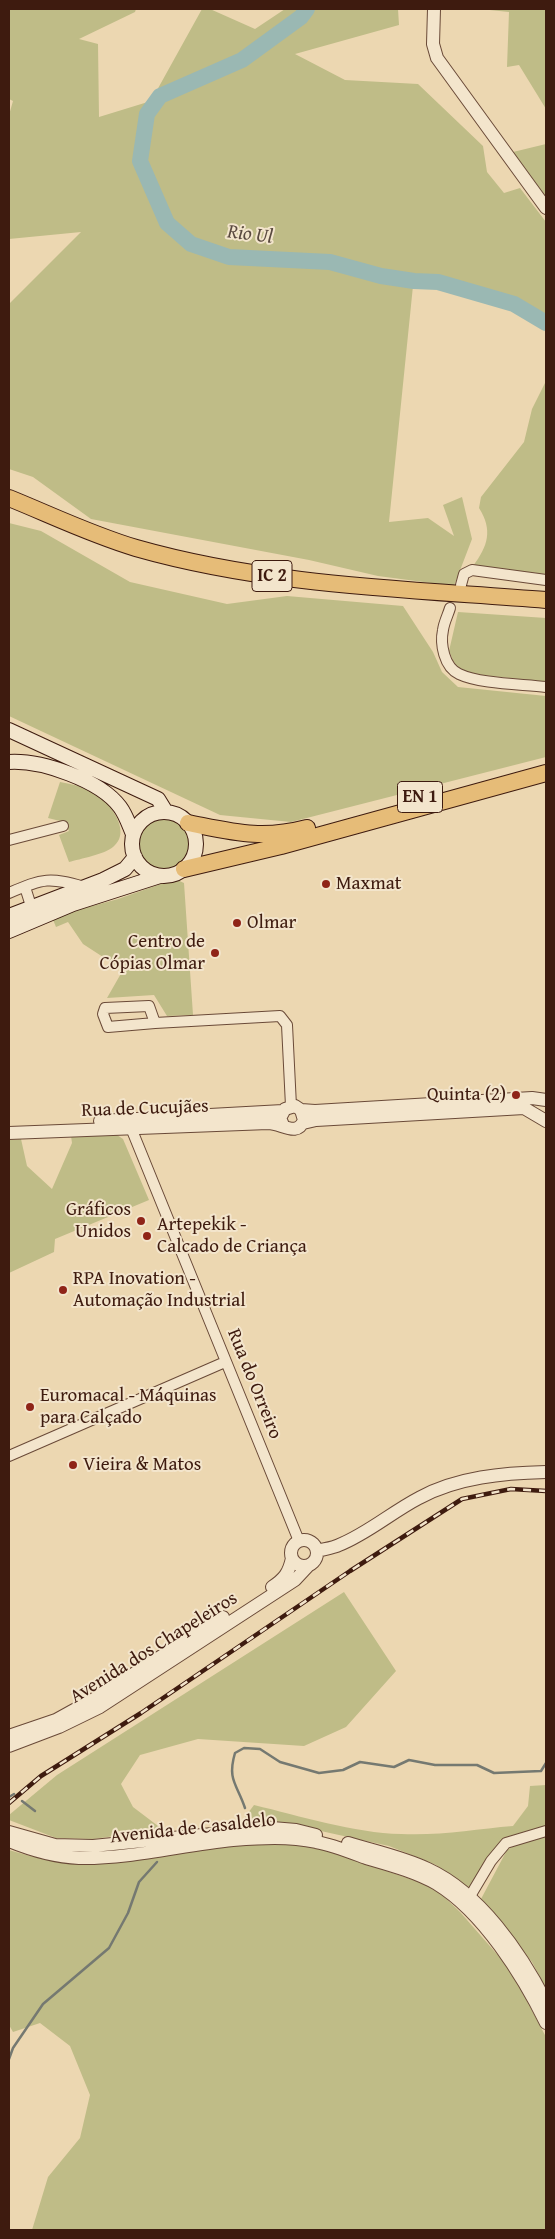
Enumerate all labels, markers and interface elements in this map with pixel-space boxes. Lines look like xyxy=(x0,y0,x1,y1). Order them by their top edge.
water label: Rio Ul xyxy=(226,220,274,250)
road number: IC 2 xyxy=(252,560,292,592)
road number: EN 1 xyxy=(398,782,442,812)
place label: Maxmat xyxy=(336,873,401,895)
marker: Maxmat xyxy=(320,878,332,890)
place label: Olmar xyxy=(247,912,296,934)
marker: Olmar xyxy=(231,917,243,929)
place label: Centro de Cópias Olmar xyxy=(99,931,205,975)
marker: Centro de Cópias Olmar xyxy=(209,947,221,959)
place label: Quinta (2) xyxy=(427,1084,506,1106)
marker: Quinta (2) xyxy=(510,1089,522,1101)
street label: Rua de Cucujães xyxy=(81,1095,209,1123)
place label: Gráficos Unidos xyxy=(66,1199,131,1243)
place label: Artepekik - Calcado de Criança xyxy=(157,1214,307,1258)
marker: Gráficos Unidos xyxy=(135,1215,147,1227)
marker: Artepekik - Calcado de Criança xyxy=(141,1230,153,1242)
place label: RPA Inovation - Automação Industrial xyxy=(73,1268,246,1312)
marker: RPA Inovation - Automação Industrial xyxy=(57,1284,69,1296)
street label: Rua do Orreiro xyxy=(222,1326,286,1442)
place label: Euromacal - Máquinas para Calçado xyxy=(40,1385,217,1429)
marker: Euromacal - Máquinas para Calçado xyxy=(24,1401,36,1413)
place label: Vieira & Matos xyxy=(83,1454,201,1476)
marker: Vieira & Matos xyxy=(67,1459,79,1471)
street label: Avenida dos Chapeleiros xyxy=(66,1587,242,1709)
street label: Avenida de Casaldelo xyxy=(109,1809,277,1849)

